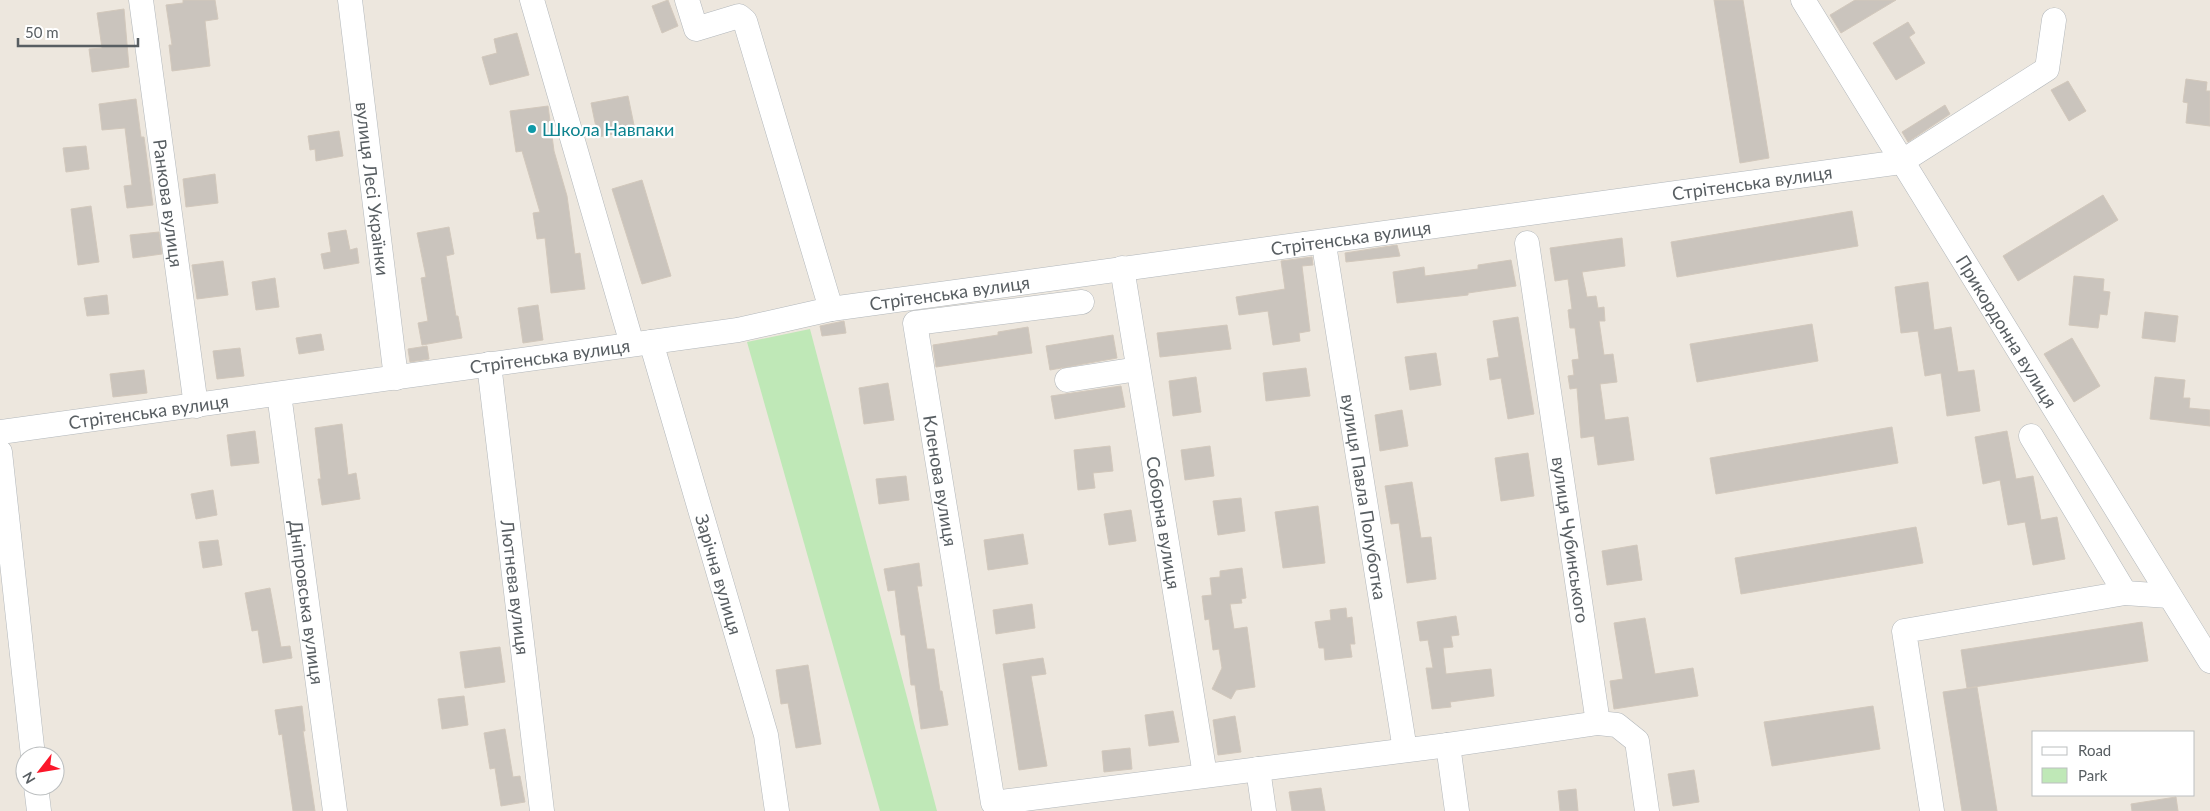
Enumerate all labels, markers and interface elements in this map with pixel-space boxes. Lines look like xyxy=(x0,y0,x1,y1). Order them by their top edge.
scale bar xyxy=(18,15,138,47)
text: 50 m xyxy=(25,23,59,41)
street label: вулиця Лесі Українки xyxy=(351,100,394,277)
place label: Школа Навпаки xyxy=(542,118,674,140)
marker: Школа Навпаки xyxy=(526,123,538,135)
street label: Ранкова вулиця xyxy=(149,138,188,269)
street label: Стрітенська вулиця xyxy=(1670,161,1833,204)
street label: Стрітенська вулиця xyxy=(1269,216,1432,259)
street label: Прикордонна вулиця xyxy=(1952,251,2062,412)
street label: Стрітенська вулиця xyxy=(868,271,1031,315)
street label: Стрітенська вулиця xyxy=(468,334,631,378)
street label: Стрітенська вулиця xyxy=(67,390,230,433)
street label: вулиця Павла Полуботка xyxy=(1337,392,1392,601)
street label: Кленова вулиця xyxy=(919,413,962,548)
street label: Соборна вулиця xyxy=(1142,454,1185,591)
street label: вулиця Чубинського xyxy=(1548,455,1594,625)
street label: Зарічна вулиця xyxy=(691,511,747,637)
street label: Лютнева вулиця xyxy=(496,518,534,656)
street label: Дніпровська вулиця xyxy=(285,519,329,686)
legend xyxy=(2032,731,2195,796)
text: Road xyxy=(2078,741,2111,759)
north arrow xyxy=(15,746,65,796)
text: Park xyxy=(2078,766,2108,784)
text: N xyxy=(18,769,38,787)

